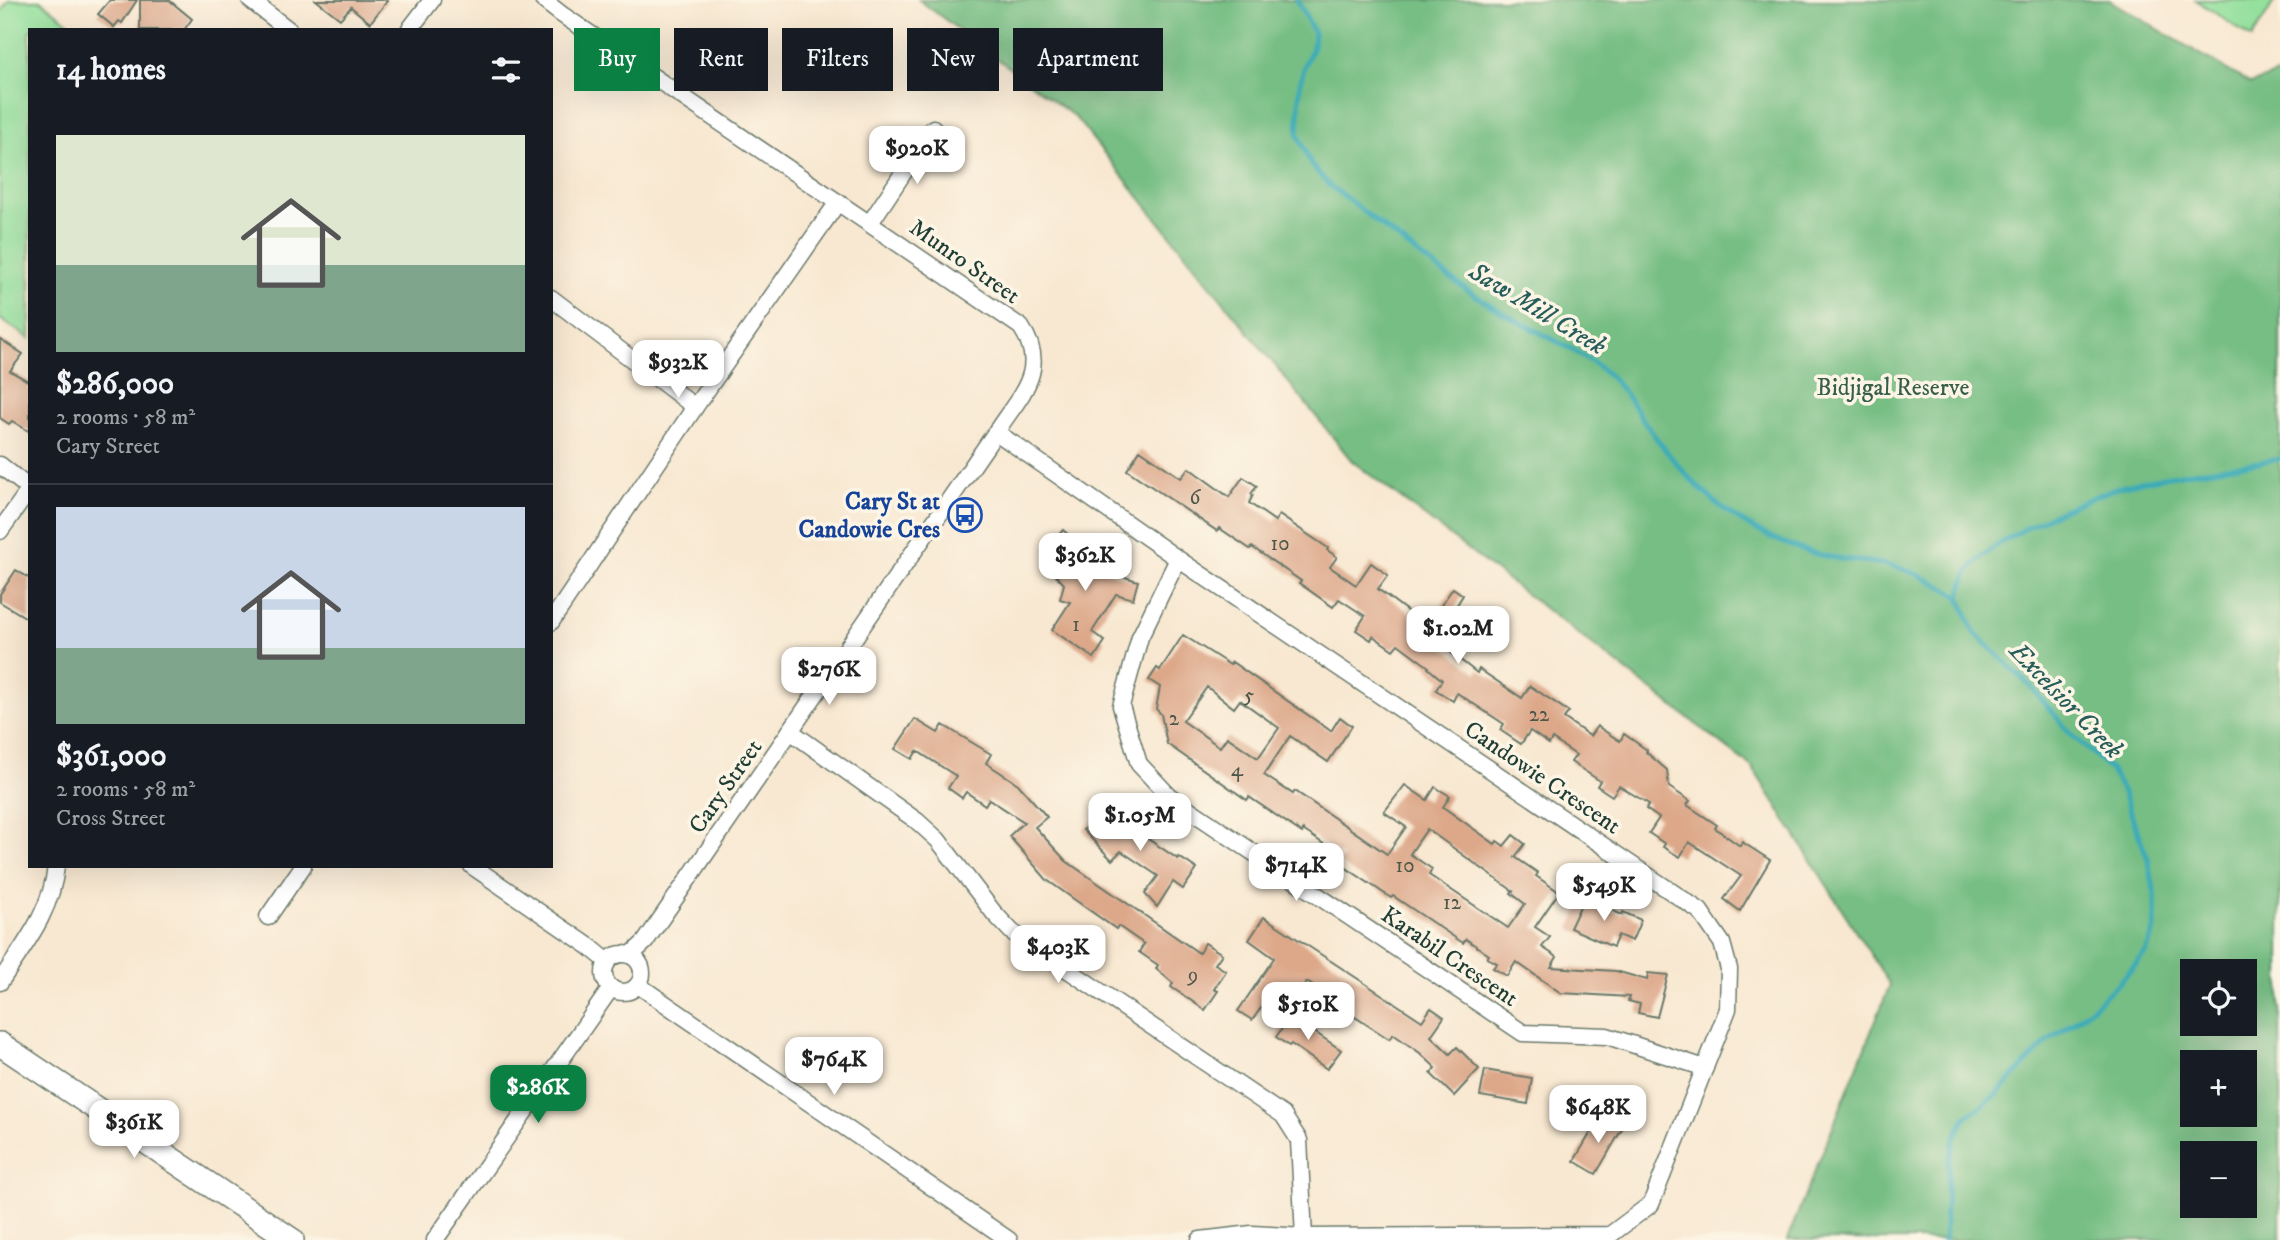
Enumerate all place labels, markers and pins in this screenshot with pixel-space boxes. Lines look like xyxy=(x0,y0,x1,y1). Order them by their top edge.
pin: $920K xyxy=(868,127,966,186)
pin: $932K xyxy=(629,340,727,400)
place label: Cary St at Candowie Cres xyxy=(798,487,940,545)
bus stop icon: Cary St at Candowie Cres xyxy=(946,496,984,534)
pin: $362K xyxy=(1036,534,1134,593)
pin: $1.02M xyxy=(1401,606,1515,666)
pin: $276K xyxy=(780,648,878,707)
pin: $1.05M xyxy=(1083,794,1197,853)
pin: $714K xyxy=(1247,844,1345,903)
pin: $549K xyxy=(1555,864,1653,923)
pin: $403K xyxy=(1009,926,1107,985)
pin: $510K xyxy=(1259,982,1357,1042)
pin: $764K xyxy=(785,1038,883,1097)
pin: $286K xyxy=(489,1066,587,1125)
pin: $648K xyxy=(1549,1086,1647,1145)
pin: $361K xyxy=(85,1100,183,1160)

